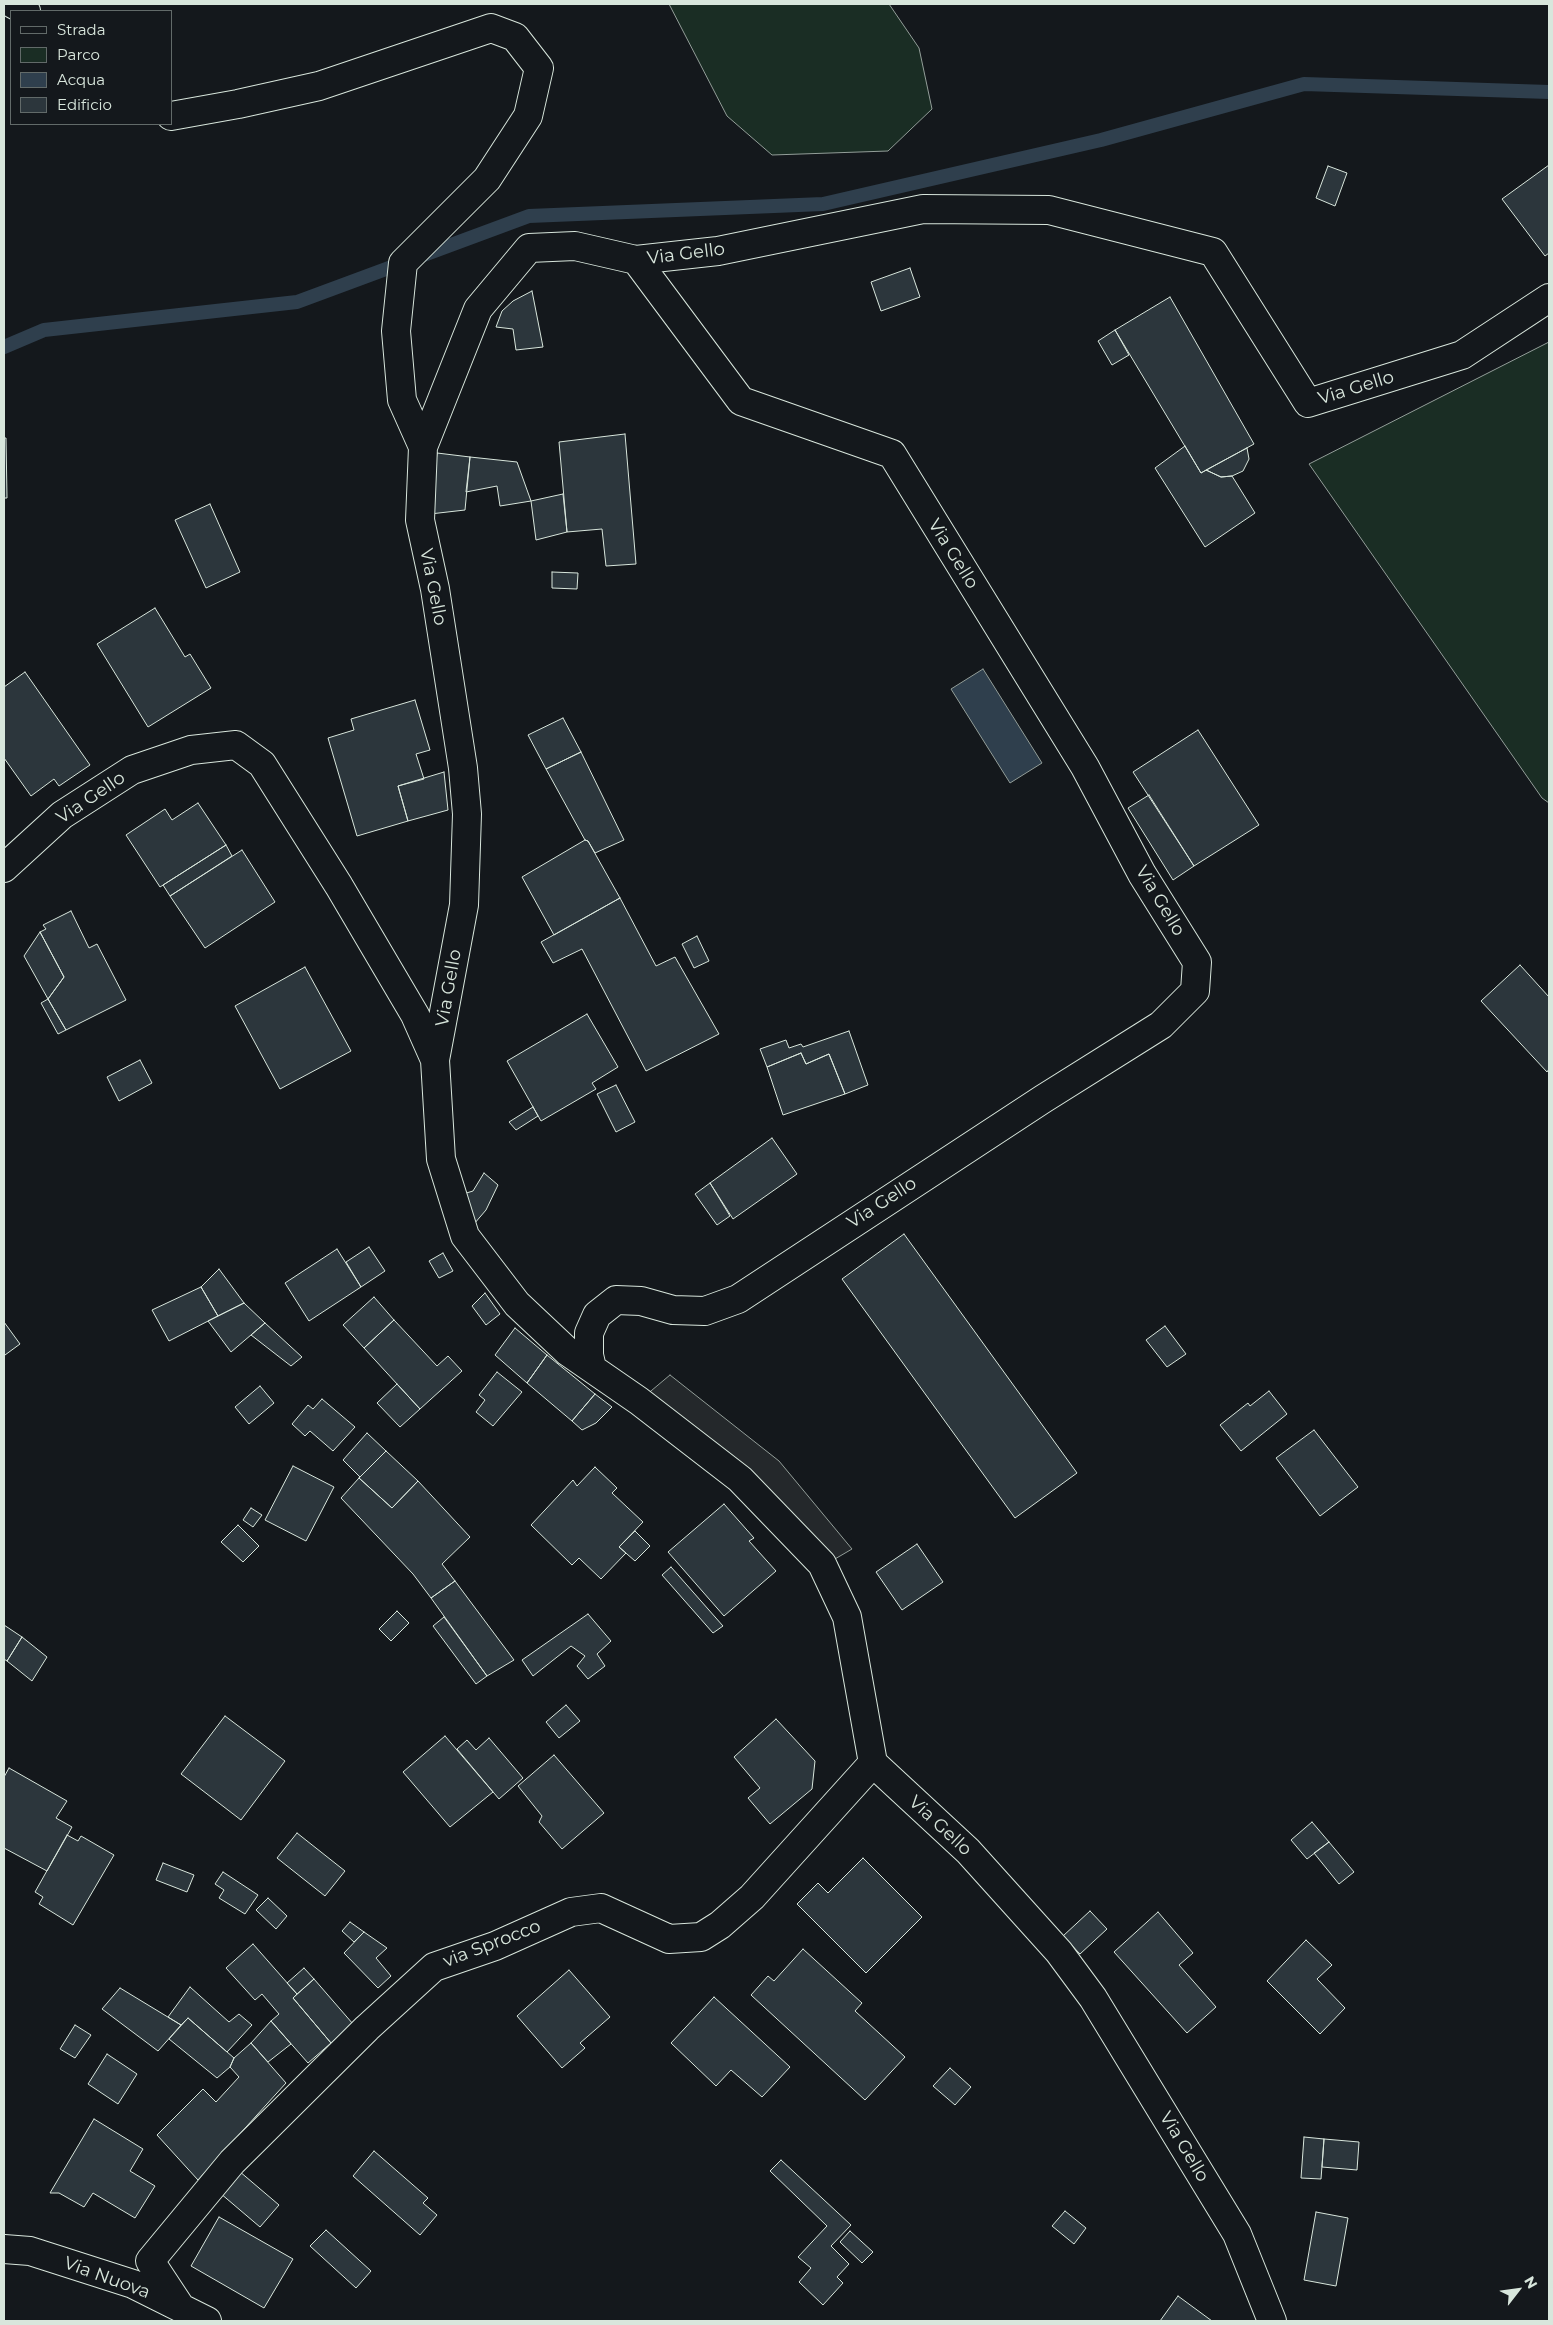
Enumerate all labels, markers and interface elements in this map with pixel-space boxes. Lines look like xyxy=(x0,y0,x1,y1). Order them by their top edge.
legend xyxy=(10,10,172,125)
text: Strada xyxy=(57,20,106,39)
text: Parco xyxy=(57,45,100,64)
text: Acqua xyxy=(57,70,105,89)
text: Edificio xyxy=(57,95,112,114)
street label: Via Gello xyxy=(646,239,726,269)
street label: Via Gello xyxy=(1315,366,1397,410)
street label: Via Gello xyxy=(923,515,983,593)
street label: Via Gello xyxy=(415,547,451,627)
street label: Via Gello xyxy=(53,767,129,829)
street label: Via Gello xyxy=(1131,862,1189,940)
street label: Via Gello xyxy=(432,948,466,1028)
street label: Via Gello xyxy=(843,1173,921,1233)
street label: Via Gello xyxy=(904,1791,976,1861)
street label: via Sprocco xyxy=(440,1916,544,1972)
street label: Via Gello xyxy=(1155,2108,1213,2186)
street label: Via Nuova xyxy=(61,2252,153,2304)
north arrow xyxy=(1493,2265,1543,2315)
text: N xyxy=(1520,2273,1542,2292)

